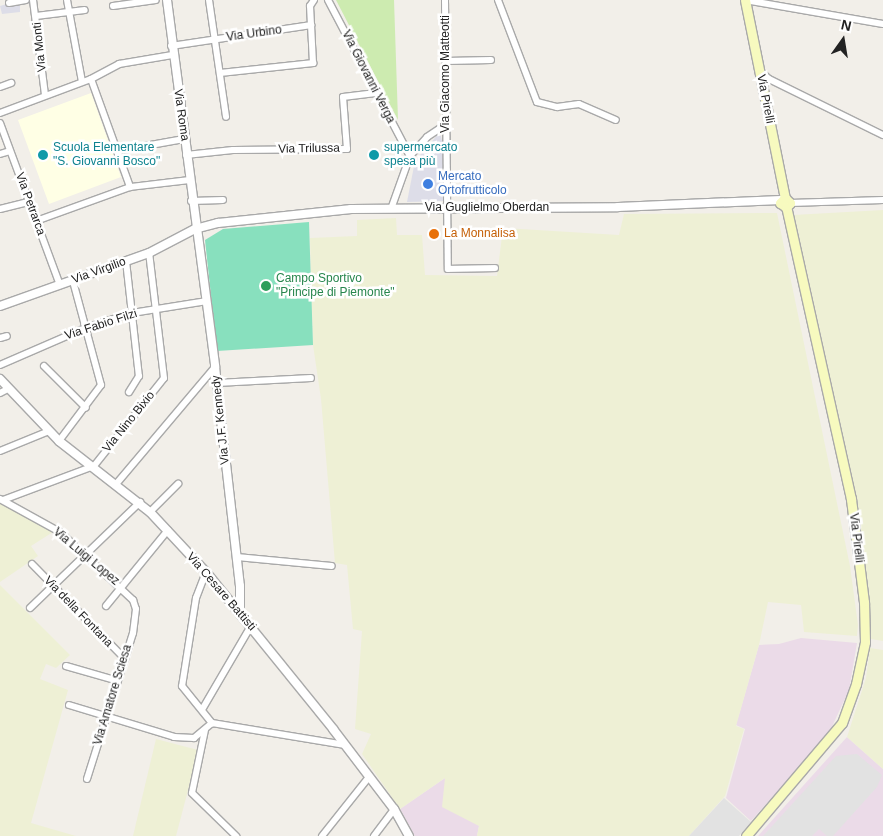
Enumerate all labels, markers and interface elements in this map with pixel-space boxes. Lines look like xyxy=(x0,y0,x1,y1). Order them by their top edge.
street label: Via Giacomo Matteotti xyxy=(439,15,453,133)
north arrow xyxy=(818,15,868,65)
text: N xyxy=(840,16,853,34)
street label: Via Monti xyxy=(30,21,50,73)
street label: Via Urbino xyxy=(225,23,283,45)
street label: Via Giovanni Verga xyxy=(338,28,398,126)
street label: Via Pirelli xyxy=(753,73,777,125)
street label: Via Roma xyxy=(170,88,192,142)
place label: Scuola Elementare "S. Giovanni Bosco" xyxy=(53,141,160,169)
street label: Via Trilussa xyxy=(278,141,340,157)
place label: supermercato spesa più xyxy=(384,141,457,169)
marker: Scuola Elementare "S. Giovanni Bosco" xyxy=(37,149,49,161)
marker: supermercato spesa più xyxy=(368,149,380,161)
place label: Mercato Ortofrutticolo xyxy=(438,170,507,198)
street label: Via Petrarca xyxy=(12,171,48,237)
marker: Mercato Ortofrutticolo xyxy=(422,178,434,190)
street label: Via Guglielmo Oberdan xyxy=(425,201,549,215)
place label: La Monnalisa xyxy=(444,227,515,241)
marker: La Monnalisa xyxy=(428,228,440,240)
street label: Via Virgilio xyxy=(70,255,128,287)
place label: Campo Sportivo "Principe di Piemonte" xyxy=(276,272,395,300)
marker: Campo Sportivo "Principe di Piemonte" xyxy=(260,280,272,292)
street label: Via Fabio Filzi xyxy=(63,307,139,343)
street label: Via J.F. Kennedy xyxy=(209,375,233,465)
street label: Via Nino Bixio xyxy=(100,389,158,455)
street label: Via Pirelli xyxy=(846,512,866,564)
street label: Via Luigi Lopez xyxy=(50,525,122,589)
street label: Via Cesare Battisti xyxy=(183,550,259,634)
street label: Via della Fontana xyxy=(40,573,116,651)
street label: Via Amatore Sciesa xyxy=(91,643,135,747)

